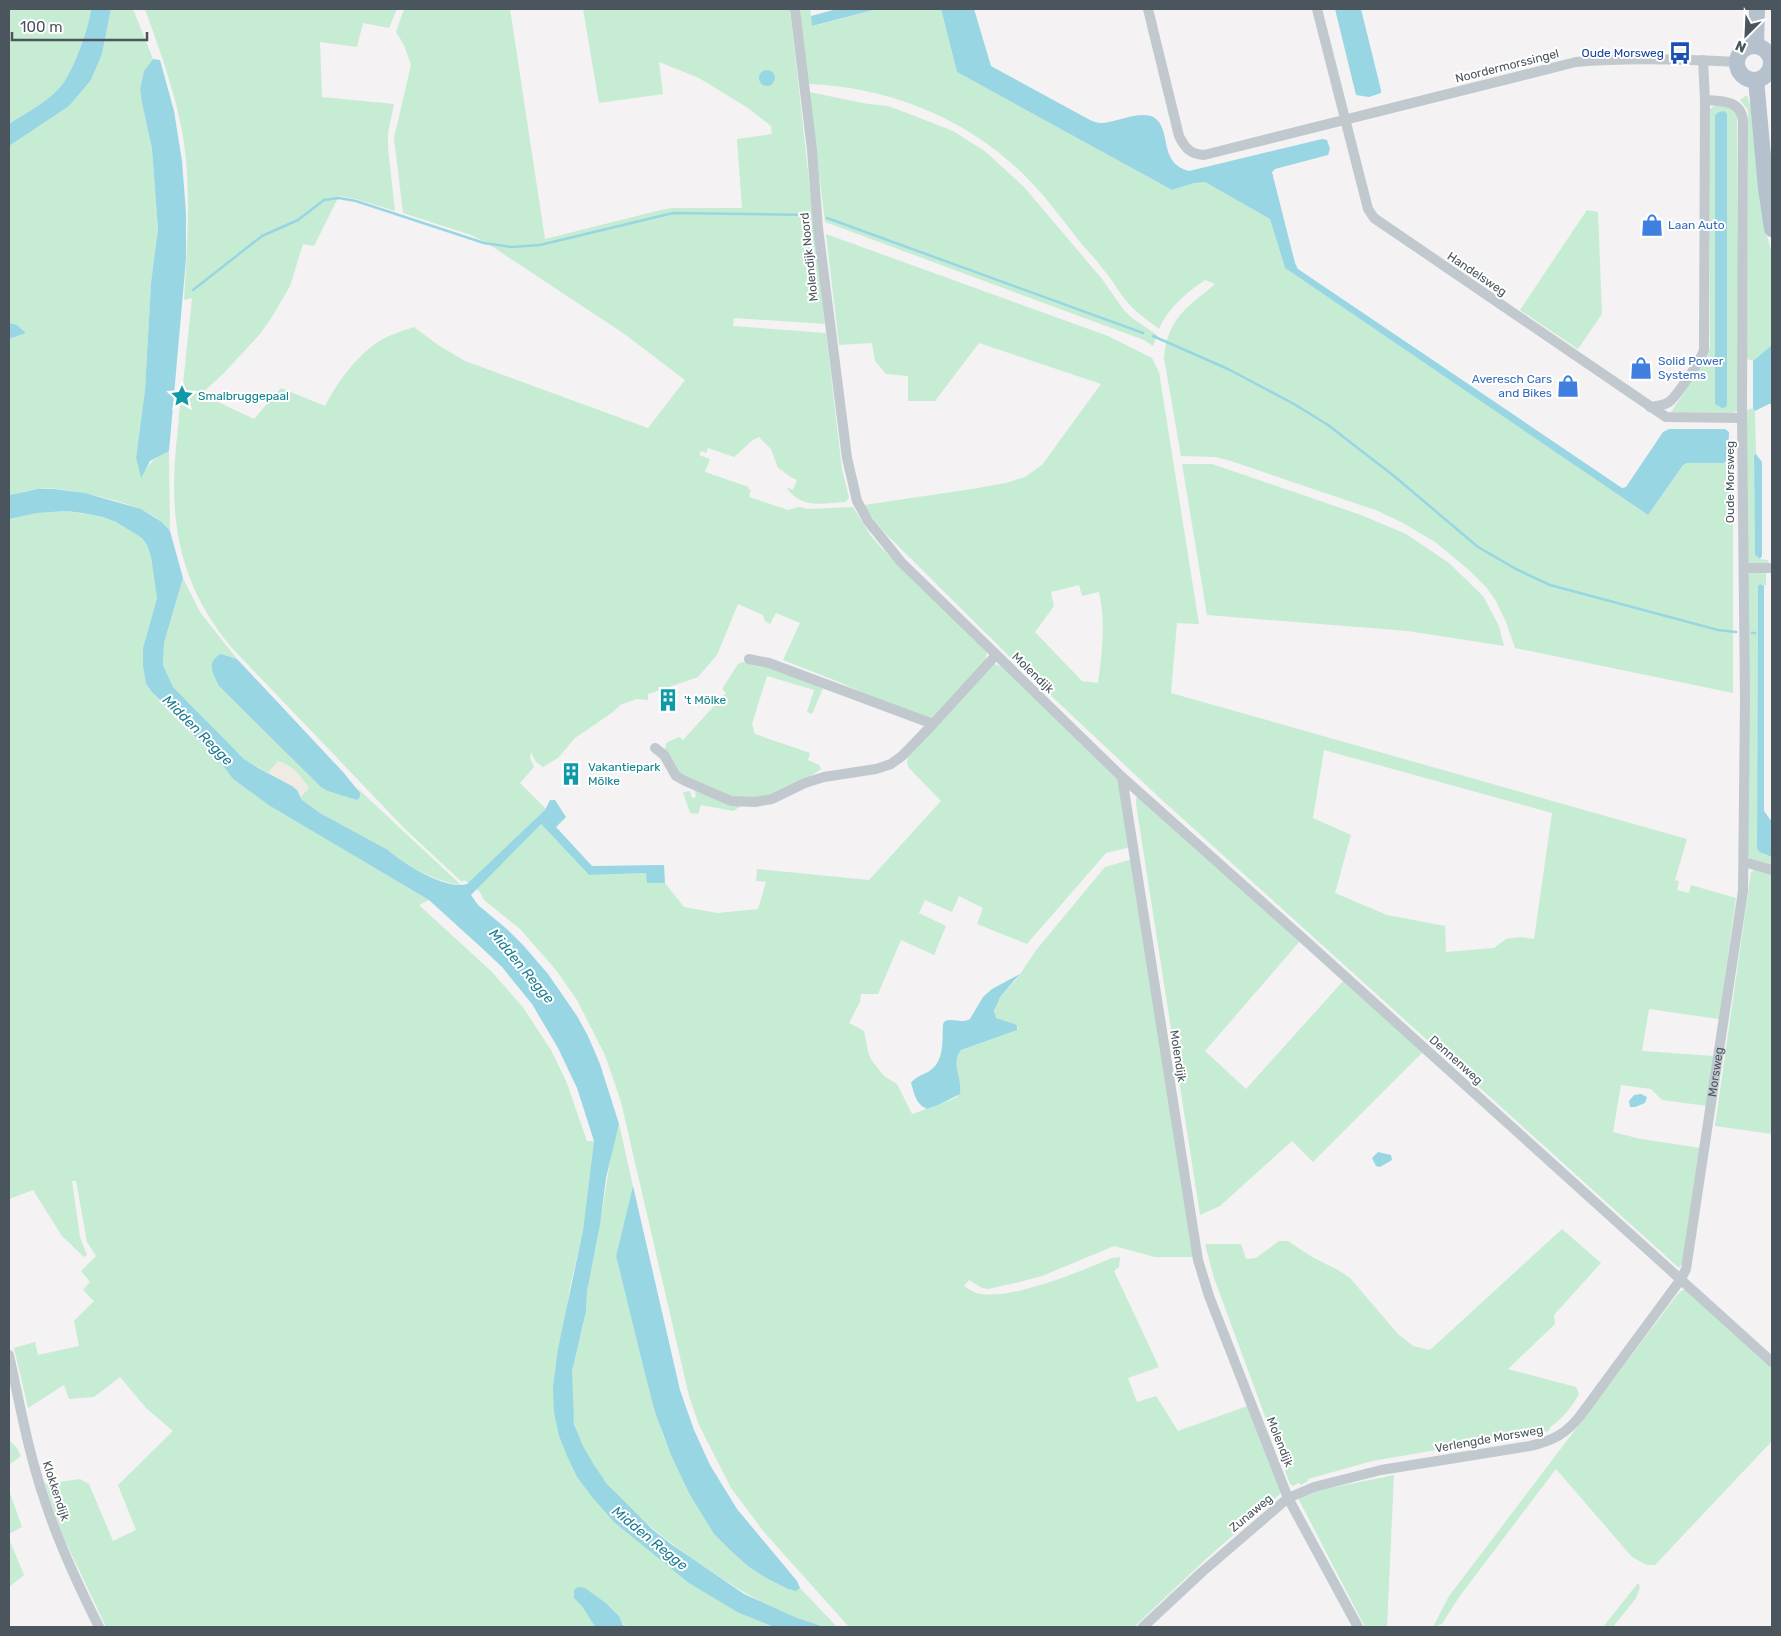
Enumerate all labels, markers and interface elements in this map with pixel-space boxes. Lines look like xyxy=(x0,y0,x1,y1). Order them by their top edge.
scale bar xyxy=(12,10,148,42)
north arrow xyxy=(1721,10,1771,60)
text: 100 m xyxy=(20,18,62,36)
text: N xyxy=(1733,37,1749,56)
bus stop icon: Oude Morsweg xyxy=(1667,40,1693,66)
street label: Noordermorssingel xyxy=(1454,46,1560,86)
place label: Oude Morsweg xyxy=(1582,46,1664,60)
street label: Molendijk Noord xyxy=(797,212,821,302)
shop icon: Laan Auto xyxy=(1639,212,1665,238)
place label: Laan Auto xyxy=(1668,218,1725,232)
street label: Handelsweg xyxy=(1445,249,1509,299)
place label: Solid Power Systems xyxy=(1658,354,1724,382)
shop icon: Solid Power Systems xyxy=(1628,355,1654,381)
place label: Averesch Cars and Bikes xyxy=(1472,372,1552,400)
shop icon: Averesch Cars and Bikes xyxy=(1555,373,1581,399)
place icon: Smalbruggepaal xyxy=(169,383,195,409)
place label: Smalbruggepaal xyxy=(198,389,289,403)
street label: Oude Morsweg xyxy=(1723,441,1737,523)
street label: Molendijk xyxy=(1009,650,1057,697)
building icon: 't Mölke xyxy=(655,687,681,713)
water label: Midden Regge xyxy=(159,692,236,769)
place label: 't Mölke xyxy=(684,693,726,707)
place label: Vakantiepark Mölke xyxy=(588,760,661,788)
building icon: Vakantiepark Mölke xyxy=(558,761,584,787)
water label: Midden Regge xyxy=(485,925,558,1007)
street label: Molendijk xyxy=(1167,1029,1189,1084)
street label: Dennenweg xyxy=(1426,1032,1486,1088)
street label: Morsweg xyxy=(1705,1046,1726,1098)
street label: Molendijk xyxy=(1264,1415,1297,1470)
street label: Verlengde Morsweg xyxy=(1434,1423,1544,1455)
street label: Klokkendijk xyxy=(40,1459,73,1524)
street label: Zunaweg xyxy=(1227,1491,1275,1535)
water label: Midden Regge xyxy=(608,1503,691,1574)

